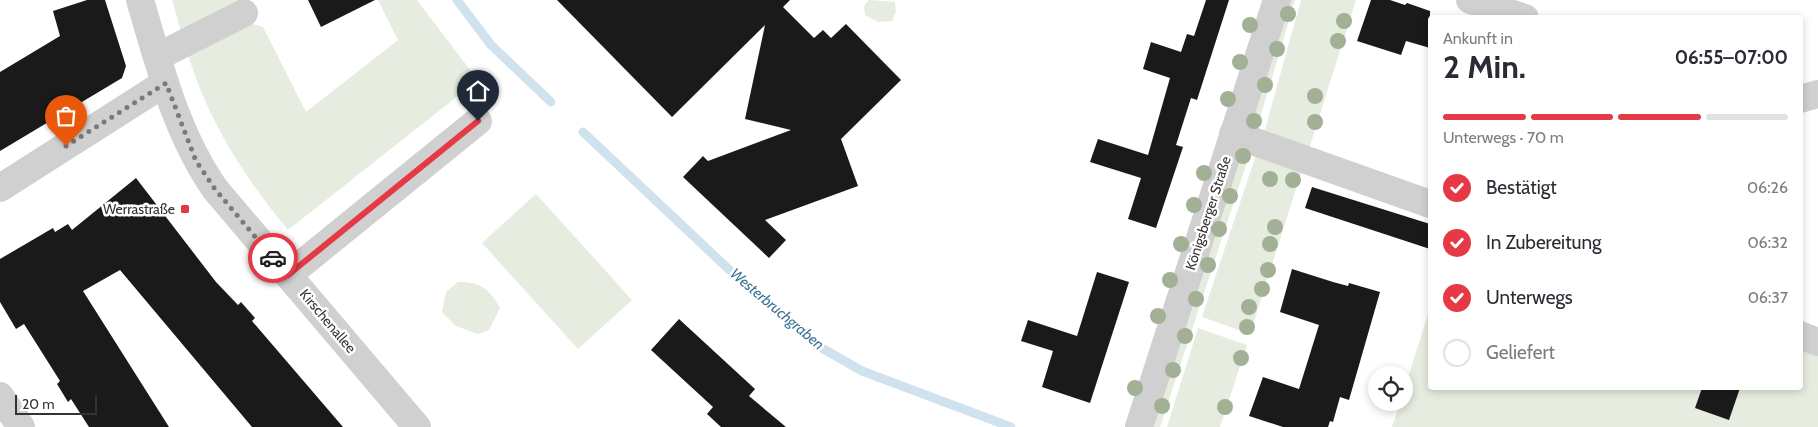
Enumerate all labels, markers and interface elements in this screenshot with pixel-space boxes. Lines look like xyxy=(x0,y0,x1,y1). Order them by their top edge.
text: Ankunft in xyxy=(1443,29,1513,48)
text: 06:55–07:00 xyxy=(1675,46,1788,69)
text: 2 Min. xyxy=(1443,47,1526,86)
pin xyxy=(457,70,499,121)
icon: home xyxy=(464,77,492,105)
pin xyxy=(45,95,87,146)
icon: bag xyxy=(52,102,80,130)
text: Unterwegs · 70 m xyxy=(1443,128,1564,147)
street label: Königsberger Straße xyxy=(1181,154,1235,272)
icon: check xyxy=(1443,174,1471,202)
text: Bestätigt xyxy=(1486,176,1557,199)
text: 06:26 xyxy=(1747,178,1788,197)
place label: Werrastraße xyxy=(103,200,175,218)
marker: Werrastraße xyxy=(179,203,191,215)
icon: check xyxy=(1443,229,1471,257)
text: In Zubereitung xyxy=(1486,231,1602,254)
courier xyxy=(248,233,298,283)
text: 06:32 xyxy=(1747,233,1788,252)
icon: car xyxy=(259,244,287,272)
water label: Westerbruchgraben xyxy=(726,264,828,354)
icon: check xyxy=(1443,284,1471,312)
street label: Kirschenallee xyxy=(296,285,360,357)
text: Unterwegs xyxy=(1486,286,1573,309)
text: 06:37 xyxy=(1748,288,1788,307)
text: Geliefert xyxy=(1486,341,1555,364)
map controls xyxy=(1368,366,1413,411)
button: locate xyxy=(1368,366,1413,411)
scale bar xyxy=(15,392,98,415)
text: 20 m xyxy=(22,395,55,413)

